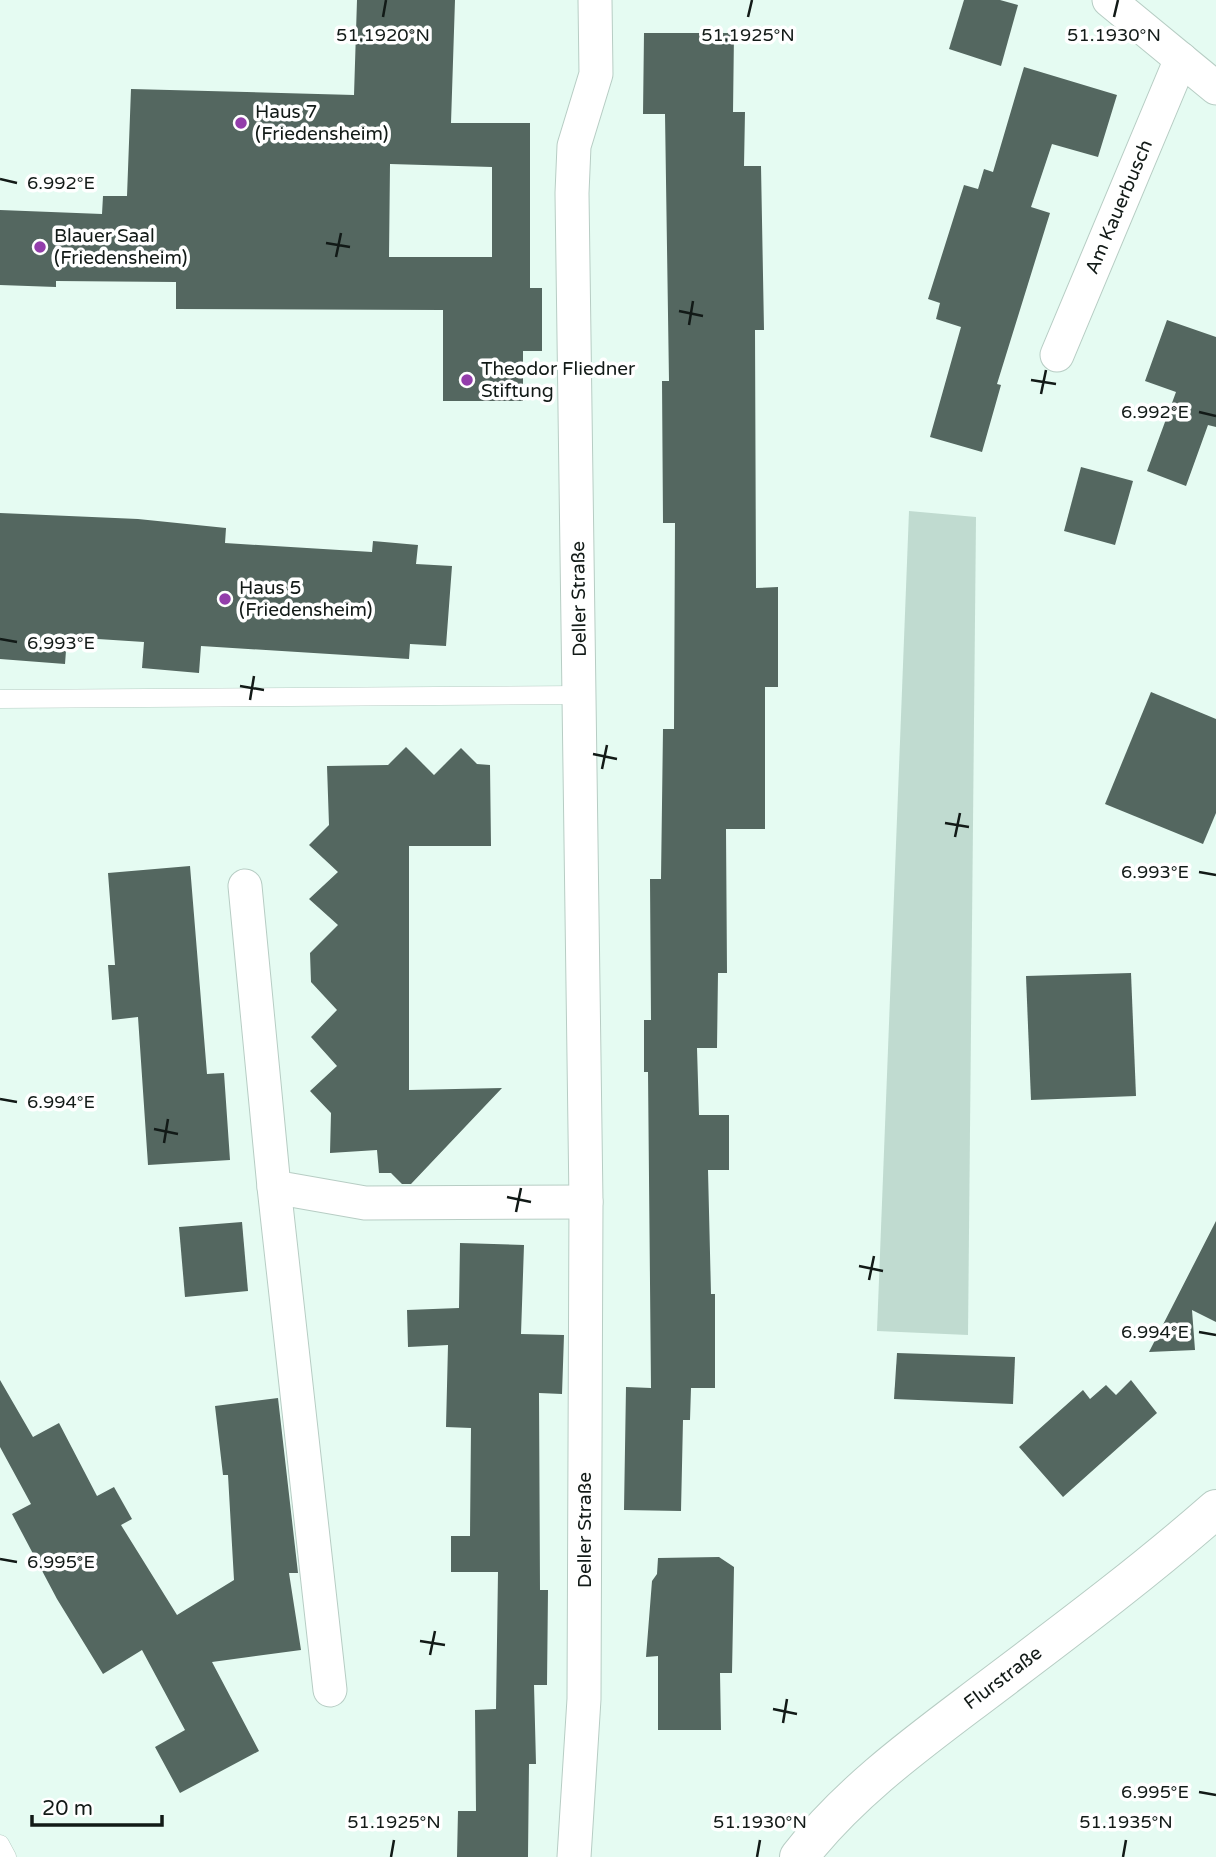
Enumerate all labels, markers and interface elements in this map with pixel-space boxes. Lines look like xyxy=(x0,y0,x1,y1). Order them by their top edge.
text: 51.1920°N xyxy=(336,24,430,46)
text: 51.1925°N xyxy=(701,24,795,46)
text: 51.1930°N xyxy=(1067,24,1161,46)
place label: Haus 7 (Friedensheim) xyxy=(255,101,389,145)
marker: Haus 7 (Friedensheim) xyxy=(233,115,249,131)
street label: Am Kauerbusch xyxy=(1081,137,1157,277)
text: 6.992°E xyxy=(27,172,95,194)
place label: Blauer Saal (Friedensheim) xyxy=(54,225,188,269)
marker: Blauer Saal (Friedensheim) xyxy=(32,239,48,255)
place label: Theodor Fliedner Stiftung xyxy=(481,358,636,402)
marker: Theodor Fliedner Stiftung xyxy=(459,372,475,388)
text: 6.992°E xyxy=(1121,401,1189,423)
street label: Deller Straße xyxy=(567,541,591,657)
place label: Haus 5 (Friedensheim) xyxy=(239,577,373,621)
marker: Haus 5 (Friedensheim) xyxy=(217,591,233,607)
text: 6.993°E xyxy=(27,632,95,654)
text: 6.993°E xyxy=(1121,861,1189,883)
text: 6.994°E xyxy=(27,1091,95,1113)
text: 6.994°E xyxy=(1121,1321,1189,1343)
street label: Deller Straße xyxy=(574,1472,596,1588)
text: 6.995°E xyxy=(27,1551,95,1573)
street label: Flurstraße xyxy=(960,1642,1046,1714)
text: 6.995°E xyxy=(1121,1781,1189,1803)
scale bar xyxy=(32,1784,161,1828)
text: 20 m xyxy=(42,1796,93,1821)
text: 51.1925°N xyxy=(347,1811,441,1833)
text: 51.1930°N xyxy=(713,1811,807,1833)
text: 51.1935°N xyxy=(1079,1811,1173,1833)

